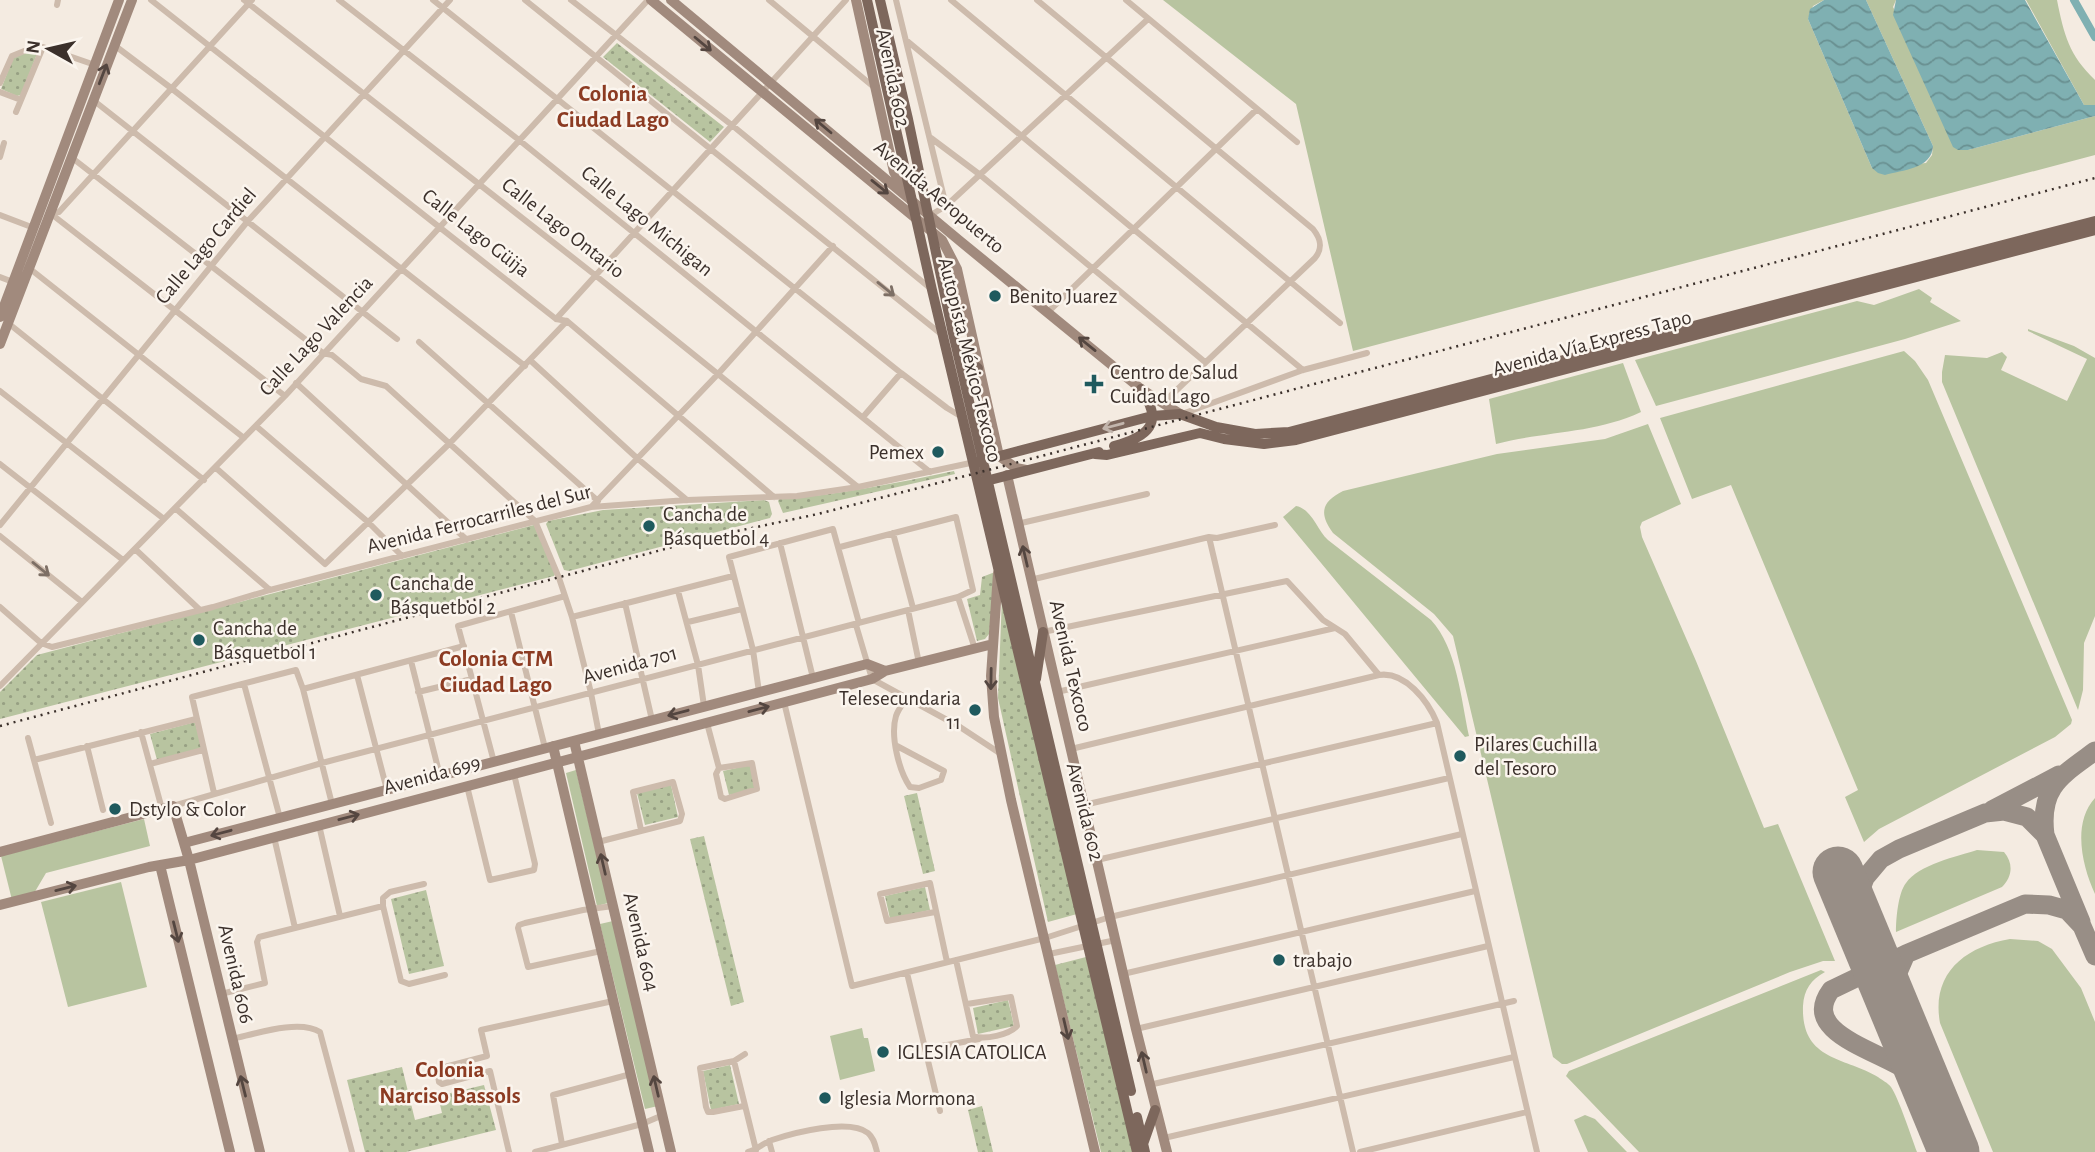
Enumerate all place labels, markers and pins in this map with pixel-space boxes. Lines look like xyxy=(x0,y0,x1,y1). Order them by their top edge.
place label: Benito Juarez xyxy=(1009,286,1117,307)
marker: Benito Juarez xyxy=(987,288,1003,304)
place label: Centro de Salud Cuidad Lago xyxy=(1110,362,1238,407)
marker: Centro de Salud Cuidad Lago xyxy=(1084,374,1104,394)
place label: Pemex xyxy=(869,442,924,463)
marker: Pemex xyxy=(930,444,946,460)
place label: Cancha de Básquetbol 4 xyxy=(663,504,769,549)
marker: Cancha de Básquetbol 4 xyxy=(641,518,657,534)
place label: Cancha de Básquetbol 2 xyxy=(390,573,496,618)
marker: Cancha de Básquetbol 2 xyxy=(368,587,384,603)
place label: Cancha de Básquetbol 1 xyxy=(213,618,317,663)
marker: Cancha de Básquetbol 1 xyxy=(191,632,207,648)
place label: Telesecundaria 11 xyxy=(839,688,961,733)
marker: Telesecundaria 11 xyxy=(967,702,983,718)
place label: Pilares Cuchilla del Tesoro xyxy=(1474,734,1598,779)
marker: Pilares Cuchilla del Tesoro xyxy=(1452,748,1468,764)
place label: Dstylo & Color xyxy=(129,799,246,820)
marker: Dstylo & Color xyxy=(107,801,123,817)
place label: trabajo xyxy=(1293,950,1352,971)
marker: trabajo xyxy=(1271,952,1287,968)
place label: IGLESIA CATOLICA xyxy=(897,1042,1047,1063)
marker: IGLESIA CATOLICA xyxy=(875,1044,891,1060)
place label: Iglesia Mormona xyxy=(839,1088,976,1109)
marker: Iglesia Mormona xyxy=(817,1090,833,1106)

